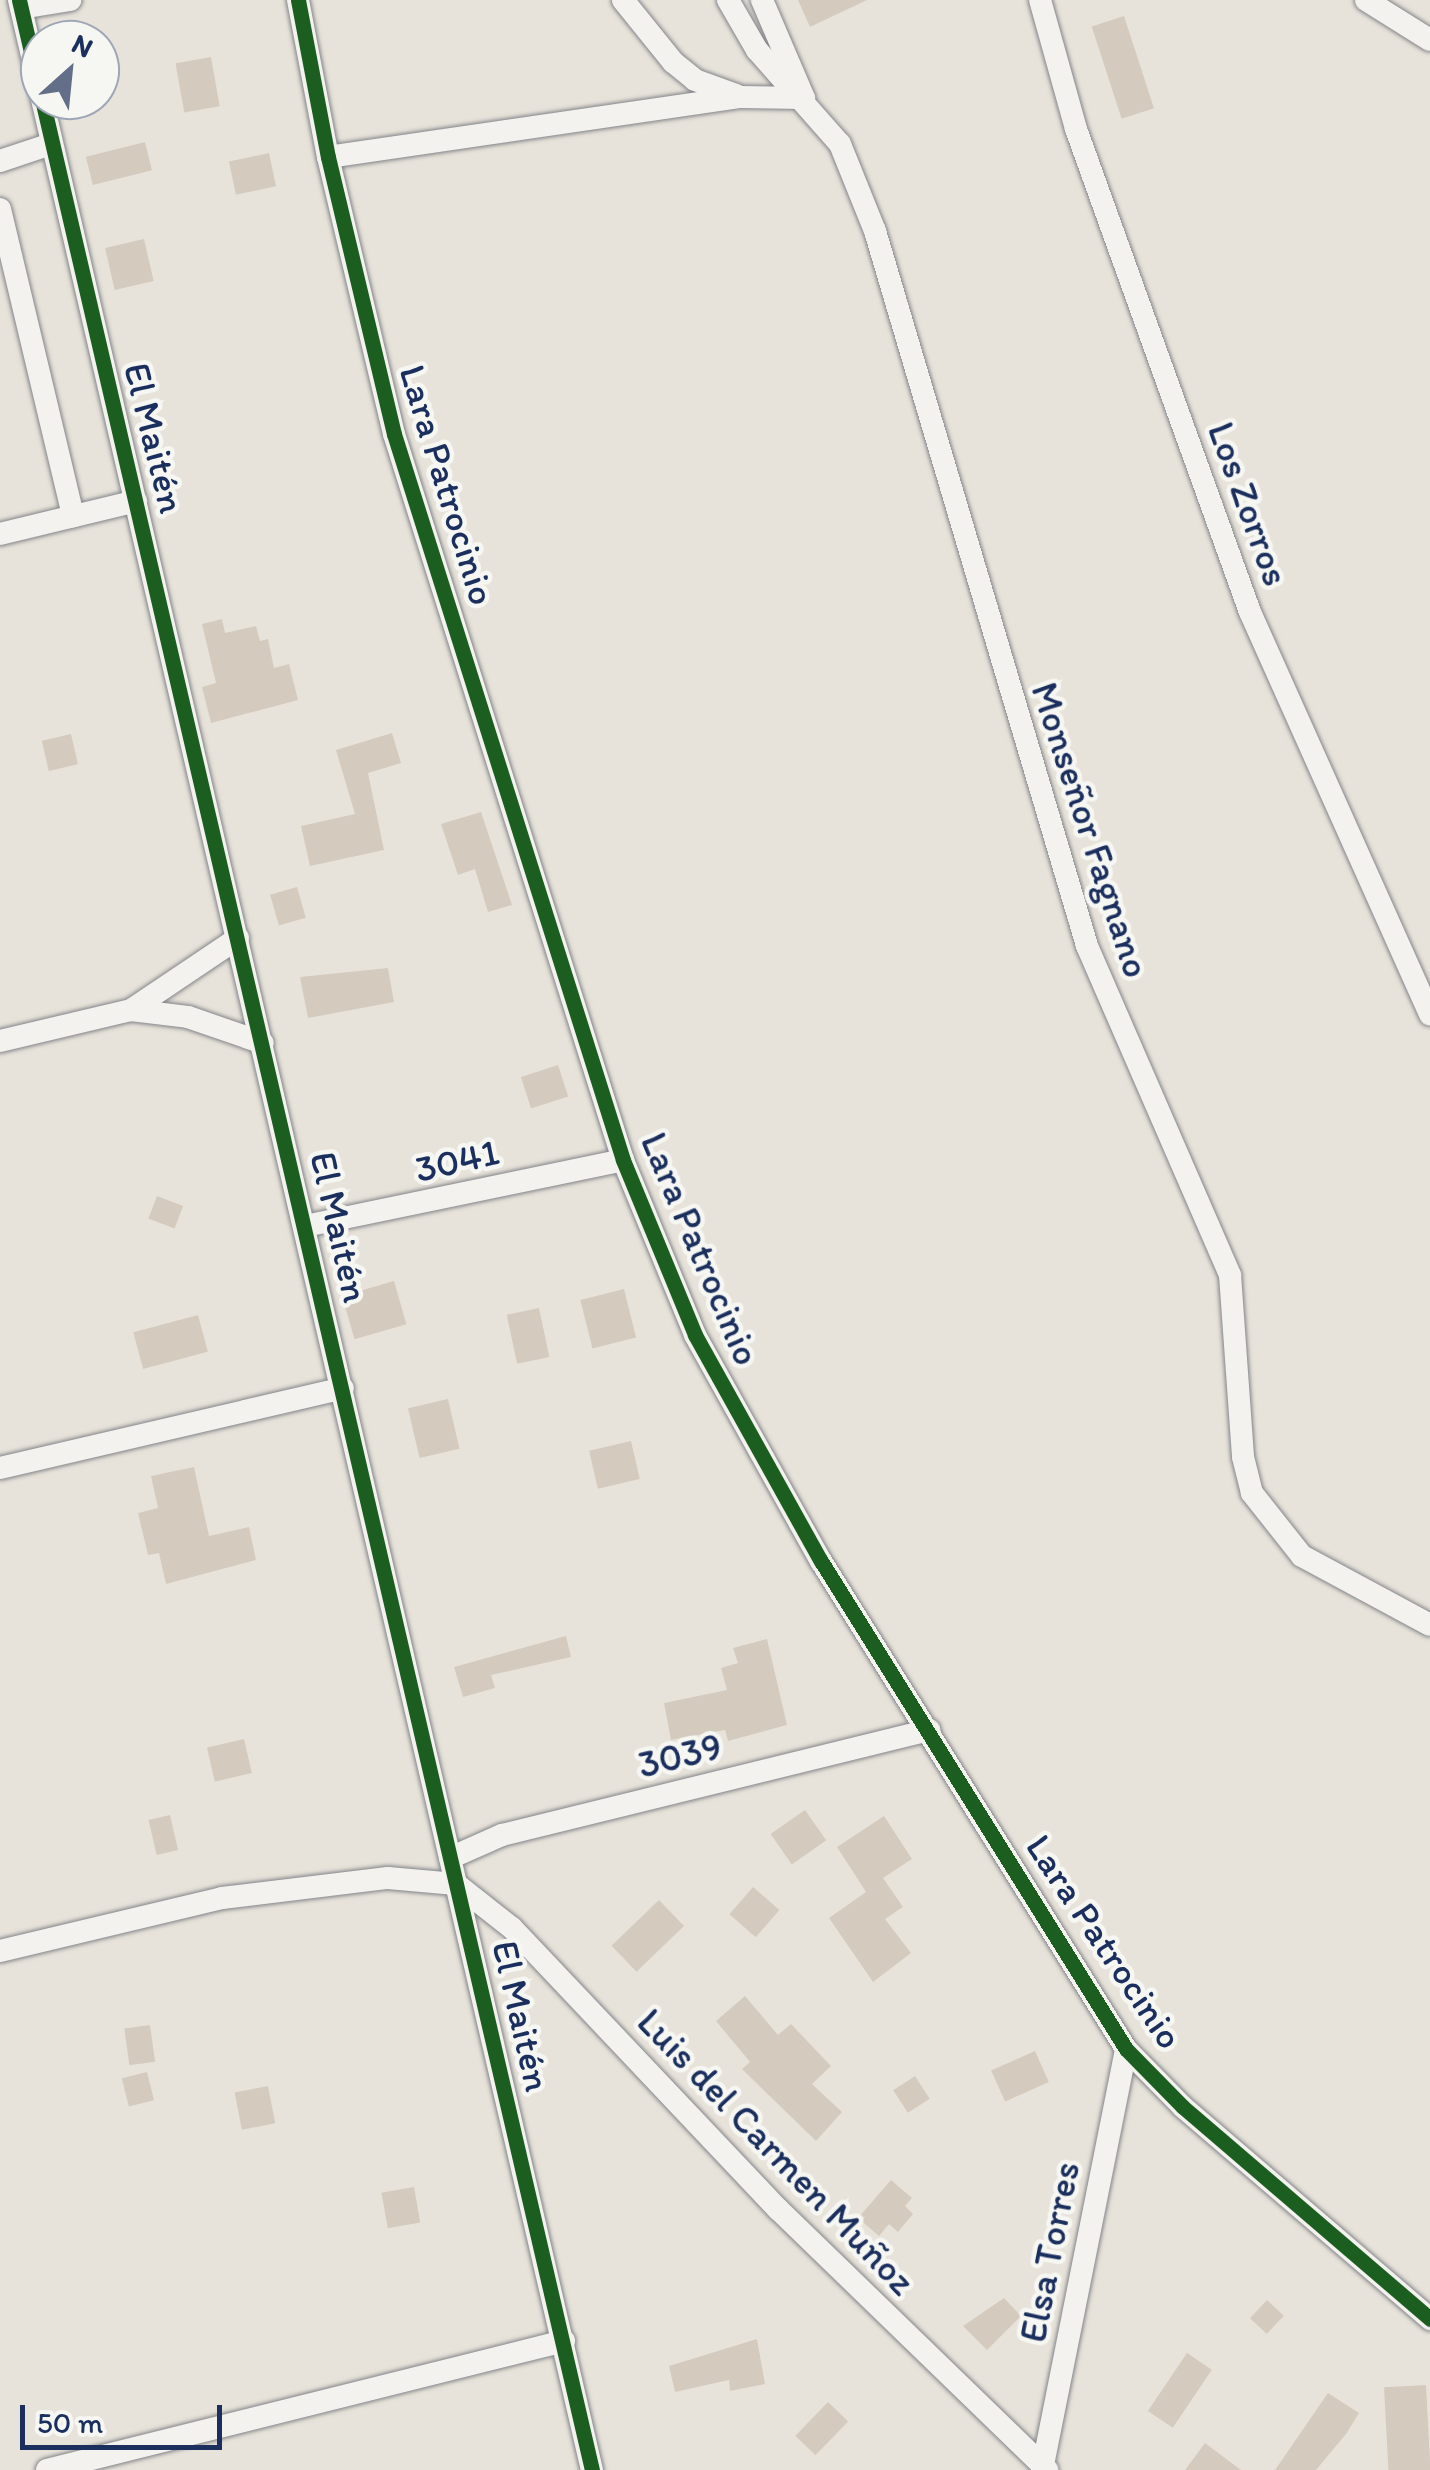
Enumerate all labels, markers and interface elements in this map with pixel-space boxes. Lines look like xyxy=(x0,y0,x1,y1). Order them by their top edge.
north arrow xyxy=(20,20,120,120)
text: N xyxy=(67,26,99,64)
street label: El Maitén xyxy=(113,359,195,517)
street label: Lara Patrocinio xyxy=(389,360,505,610)
street label: Los Zorros xyxy=(1197,416,1299,592)
street label: Monseñor Fagnano xyxy=(1021,677,1159,983)
street label: Lara Patrocinio xyxy=(631,1126,769,1372)
street label: 3041 xyxy=(411,1129,503,1193)
street label: El Maitén xyxy=(300,1148,378,1306)
street label: 3039 xyxy=(633,1724,727,1788)
street label: Lara Patrocinio xyxy=(1016,1827,1192,2057)
street label: El Maitén xyxy=(482,1937,560,2095)
street label: Luis del Carmen Muñoz xyxy=(627,1999,925,2305)
street label: Elsa Torres xyxy=(1011,2160,1089,2344)
scale bar xyxy=(25,2385,228,2447)
text: 50 m xyxy=(37,2404,103,2441)

